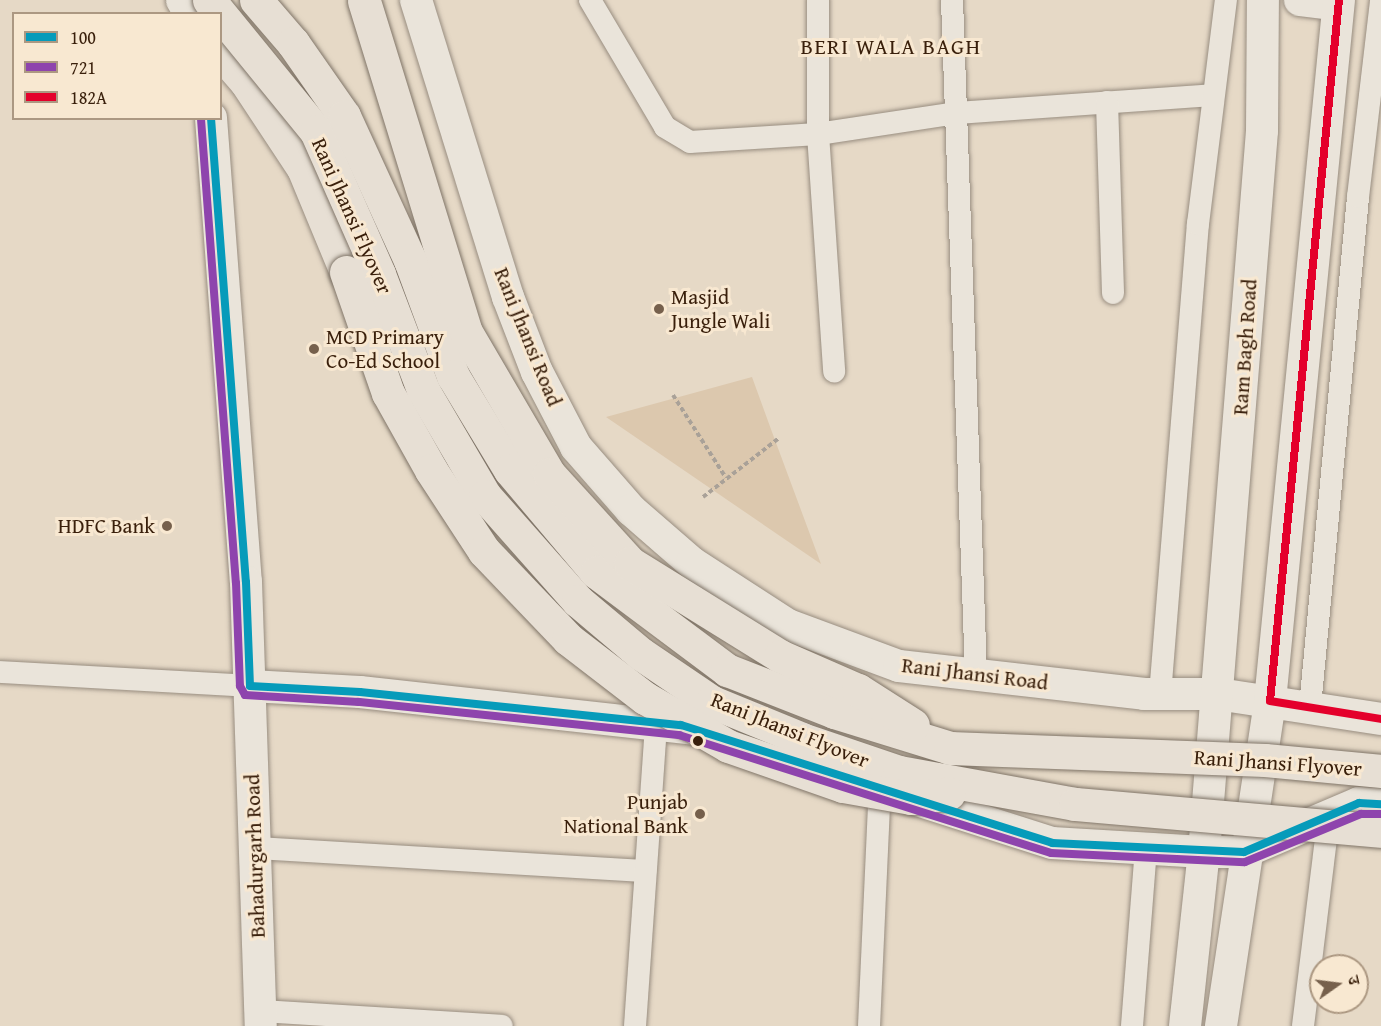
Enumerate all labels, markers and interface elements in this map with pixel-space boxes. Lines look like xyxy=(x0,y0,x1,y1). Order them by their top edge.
legend xyxy=(12,12,222,120)
text: 100 xyxy=(70,24,96,51)
district label: BERI WALA BAGH xyxy=(800,34,982,60)
text: 721 xyxy=(70,54,96,81)
text: 182A xyxy=(70,84,107,111)
street label: Rani Jhansi Flyover xyxy=(306,134,398,298)
street label: Rani Jhansi Road xyxy=(489,264,567,410)
street label: Ram Bagh Road xyxy=(1228,278,1262,416)
place label: Masjid Jungle Wali xyxy=(671,284,770,334)
marker: Masjid Jungle Wali xyxy=(652,302,666,316)
place label: MCD Primary Co-Ed School xyxy=(326,324,444,374)
marker: MCD Primary Co-Ed School xyxy=(307,342,321,356)
place label: HDFC Bank xyxy=(58,513,155,539)
marker: HDFC Bank xyxy=(160,519,174,533)
street label: Rani Jhansi Road xyxy=(900,653,1050,695)
street label: Rani Jhansi Flyover xyxy=(707,687,873,773)
unlabelled marker xyxy=(692,735,704,747)
street label: Rani Jhansi Flyover xyxy=(1193,745,1363,781)
street label: Bahadurgarh Road xyxy=(240,774,270,938)
place label: Punjab National Bank xyxy=(564,789,688,839)
marker: Punjab National Bank xyxy=(693,807,707,821)
north arrow xyxy=(1309,954,1369,1014)
text: उ xyxy=(1342,973,1367,987)

